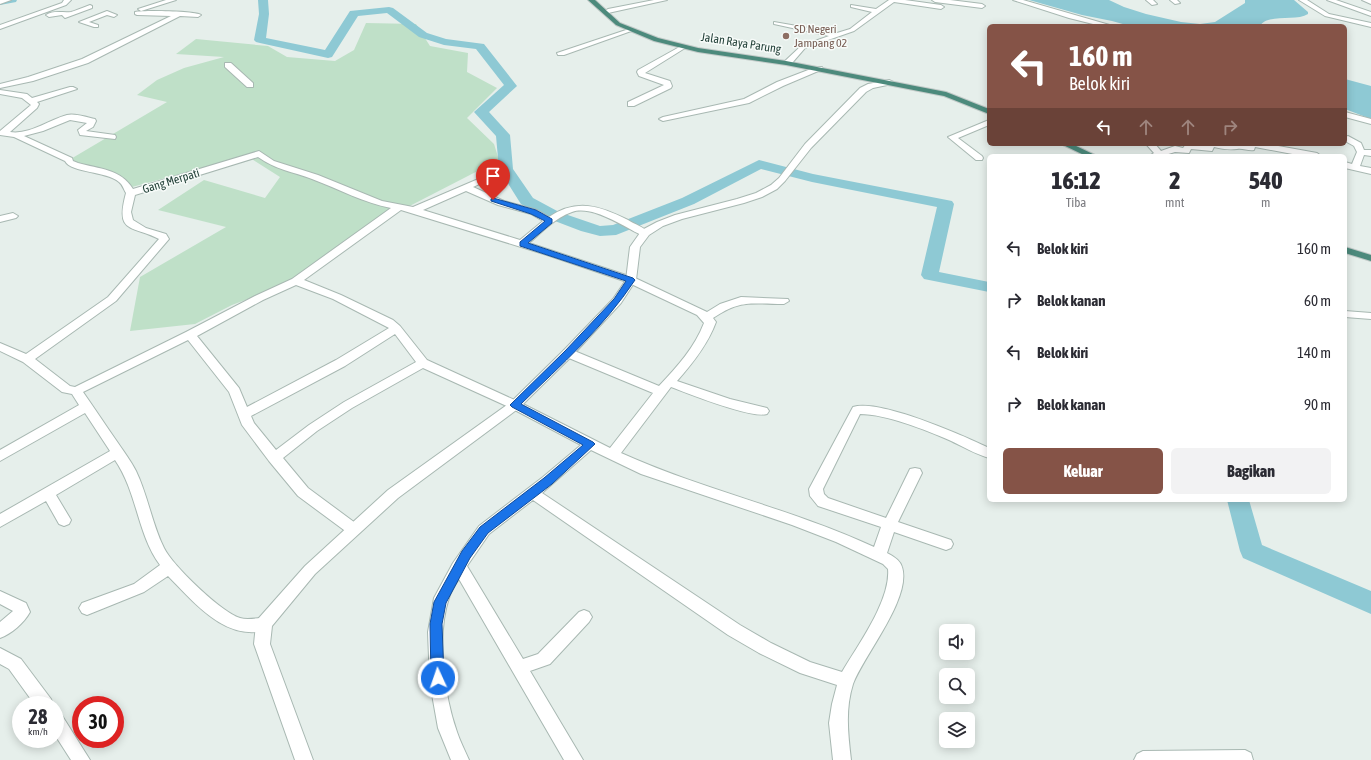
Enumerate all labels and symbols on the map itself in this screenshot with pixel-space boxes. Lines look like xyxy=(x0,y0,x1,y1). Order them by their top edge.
place label: SD Negeri Jampang 02 xyxy=(794,22,847,50)
street label: Jalan Raya Parung xyxy=(700,30,783,56)
marker: SD Negeri Jampang 02 xyxy=(781,31,791,41)
pin xyxy=(476,159,510,200)
street label: Gang Merpati xyxy=(141,166,201,196)
position arrow xyxy=(417,657,459,699)
speed limit sign: 30 xyxy=(72,696,124,748)

